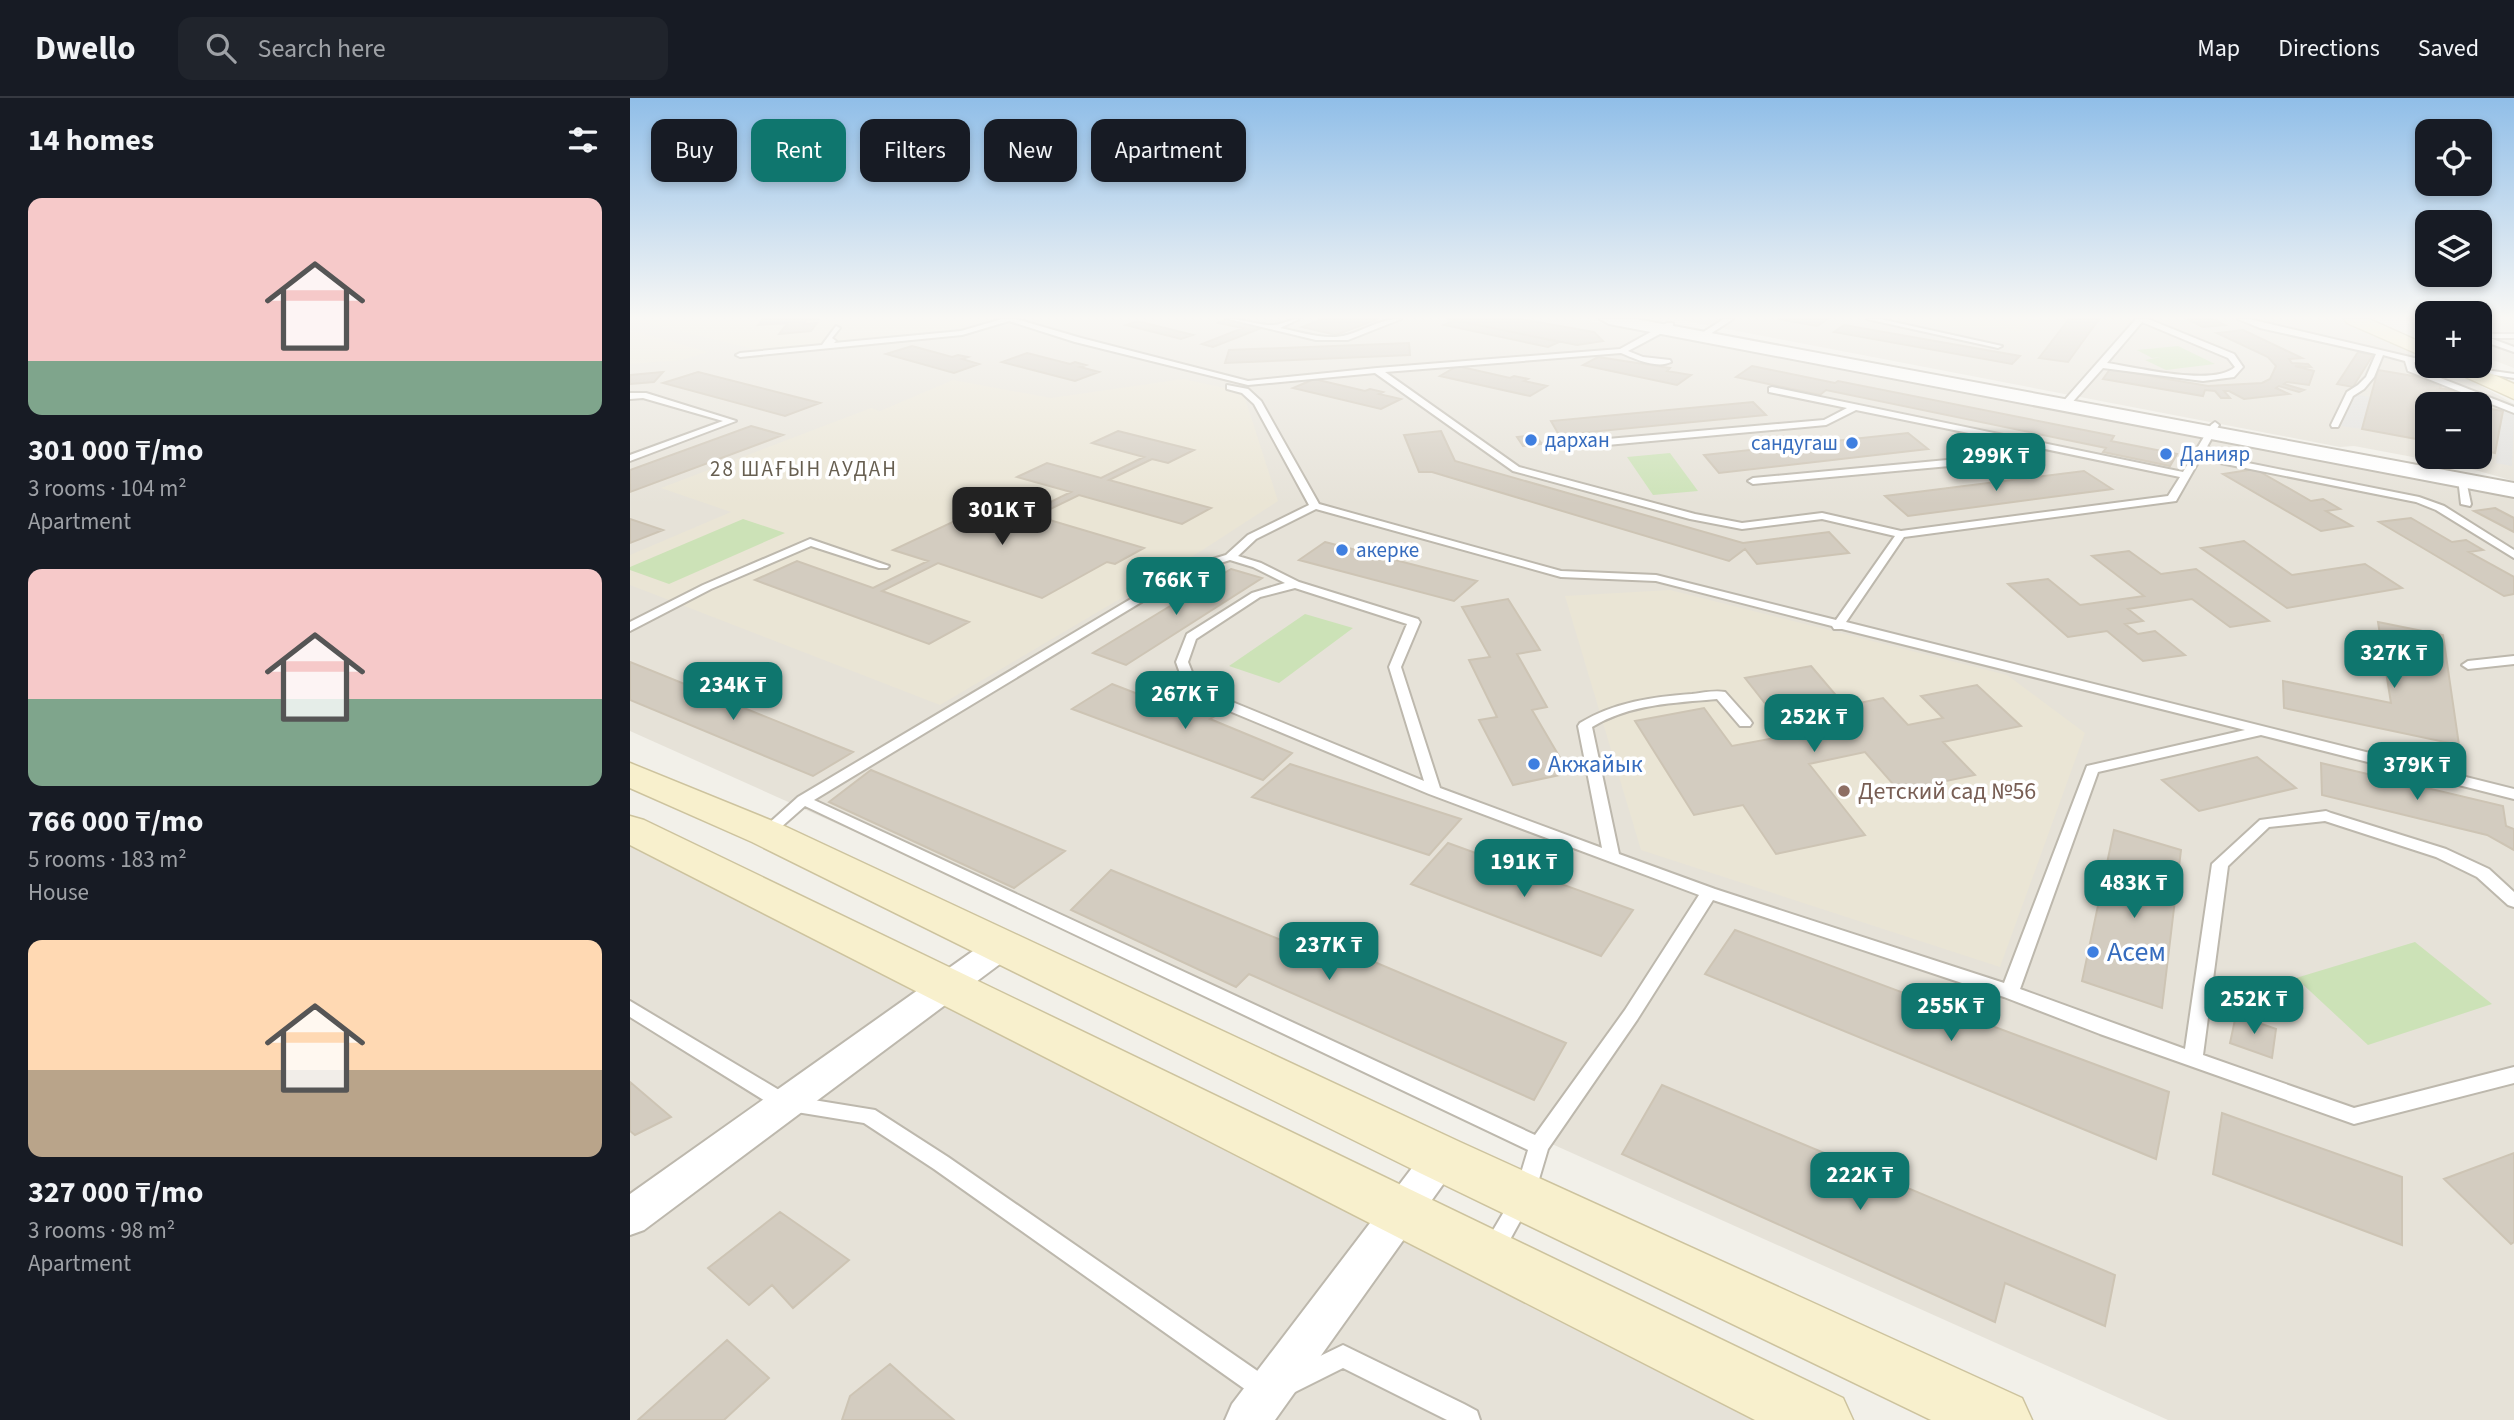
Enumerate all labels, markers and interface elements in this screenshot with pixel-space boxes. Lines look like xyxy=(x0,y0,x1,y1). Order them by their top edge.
search box xyxy=(178,17,668,80)
text: Dwello xyxy=(35,25,136,72)
icon: search xyxy=(202,29,240,67)
text: Search here xyxy=(258,30,386,67)
text: Map xyxy=(2197,31,2240,66)
text: Directions xyxy=(2278,31,2380,66)
text: Saved xyxy=(2418,31,2479,66)
text: 14 homes xyxy=(28,119,154,162)
chip: Buy xyxy=(651,119,737,182)
chip: Rent xyxy=(751,119,846,182)
chip: Filters xyxy=(860,119,970,182)
chip: New xyxy=(984,119,1077,182)
chip: Apartment xyxy=(1091,119,1246,182)
map controls xyxy=(2415,119,2492,469)
button: locate xyxy=(2415,119,2492,196)
icon: filters xyxy=(564,121,602,159)
button: layers xyxy=(2415,210,2492,287)
icon: home xyxy=(252,243,378,369)
button: + xyxy=(2415,301,2492,378)
button: − xyxy=(2415,392,2492,469)
place label: дархан xyxy=(1545,425,1610,455)
place label: сандугаш xyxy=(1751,428,1838,458)
text: 301 000 ₸/mo xyxy=(28,429,203,472)
marker: дархан xyxy=(1523,432,1539,448)
pin: 299K ₸ xyxy=(1939,434,2053,493)
marker: сандугаш xyxy=(1844,435,1860,451)
text: 299K ₸ xyxy=(1962,439,2030,472)
place label: Данияр xyxy=(2180,439,2250,469)
marker: Данияр xyxy=(2158,446,2174,462)
district label: 28 ШАҒЫН АУДАН xyxy=(710,454,898,484)
text: 3 rooms · 104 m² xyxy=(28,472,187,505)
pin: 301K ₸ xyxy=(945,488,1059,547)
text: 301K ₸ xyxy=(968,493,1036,526)
text: Apartment xyxy=(28,505,131,538)
place label: акерке xyxy=(1356,535,1419,565)
marker: акерке xyxy=(1334,542,1350,558)
pin: 766K ₸ xyxy=(1119,558,1233,617)
text: 766K ₸ xyxy=(1142,563,1210,596)
icon: home xyxy=(252,614,378,740)
pin: 327K ₸ xyxy=(2337,630,2451,690)
text: 327K ₸ xyxy=(2360,636,2428,669)
pin: 234K ₸ xyxy=(676,662,790,722)
text: 234K ₸ xyxy=(699,668,767,701)
pin: 267K ₸ xyxy=(1128,672,1242,731)
text: 267K ₸ xyxy=(1151,677,1219,710)
pin: 252K ₸ xyxy=(1757,694,1871,754)
text: 252K ₸ xyxy=(1780,700,1848,733)
pin: 379K ₸ xyxy=(2360,742,2474,802)
place label: Акжайык xyxy=(1548,747,1643,782)
text: 379K ₸ xyxy=(2383,748,2451,781)
marker: Акжайык xyxy=(1526,756,1542,772)
place label: Детский сад №56 xyxy=(1858,774,2036,809)
marker: Детский сад №56 xyxy=(1836,783,1852,799)
text: 766 000 ₸/mo xyxy=(28,800,203,843)
pin: 191K ₸ xyxy=(1467,840,1581,899)
text: 5 rooms · 183 m² xyxy=(28,843,187,876)
text: 191K ₸ xyxy=(1490,845,1558,878)
pin: 483K ₸ xyxy=(2077,860,2191,920)
text: 483K ₸ xyxy=(2100,866,2168,899)
text: House xyxy=(28,876,89,909)
pin: 237K ₸ xyxy=(1272,922,1386,982)
text: 237K ₸ xyxy=(1295,928,1363,961)
place label: Асем xyxy=(2107,932,2166,972)
marker: Асем xyxy=(2085,944,2101,960)
pin: 252K ₸ xyxy=(2197,976,2311,1036)
text: 252K ₸ xyxy=(2220,982,2288,1015)
pin: 255K ₸ xyxy=(1894,984,2008,1043)
icon: home xyxy=(252,985,378,1111)
text: 255K ₸ xyxy=(1917,989,1985,1022)
pin: 222K ₸ xyxy=(1803,1152,1917,1212)
text: 222K ₸ xyxy=(1826,1158,1894,1191)
text: 327 000 ₸/mo xyxy=(28,1171,203,1214)
text: 3 rooms · 98 m² xyxy=(28,1214,175,1247)
text: Apartment xyxy=(28,1247,131,1280)

